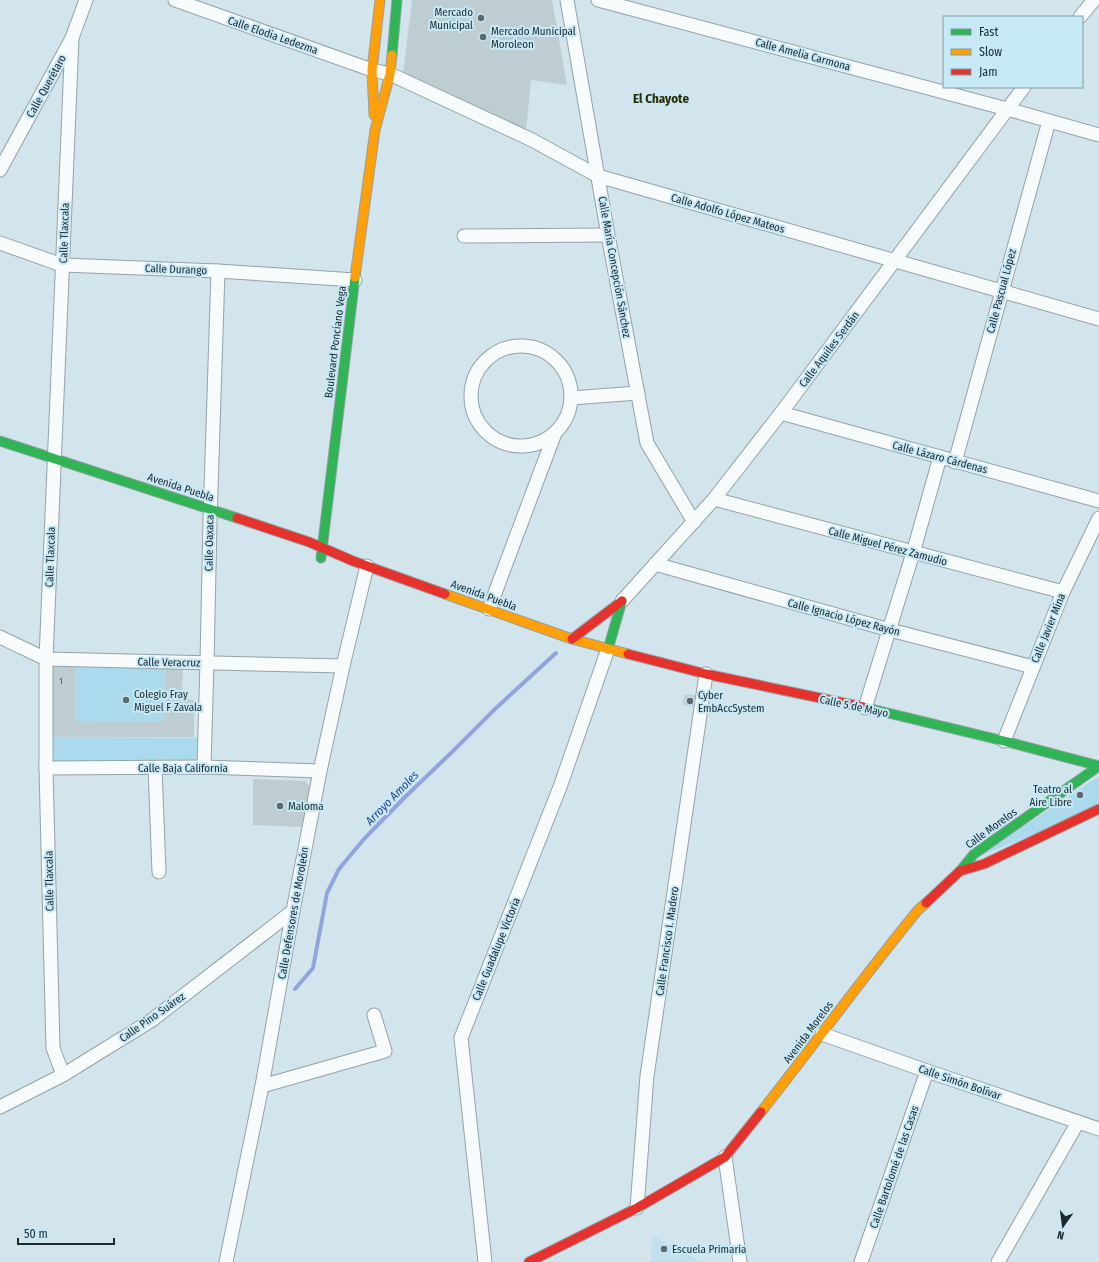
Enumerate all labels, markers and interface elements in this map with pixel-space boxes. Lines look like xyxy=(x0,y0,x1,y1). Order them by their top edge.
place label: Mercado Municipal xyxy=(429,6,473,32)
marker: Mercado Municipal xyxy=(476,13,486,23)
street label: Calle Elodia Ledezma xyxy=(226,14,320,57)
legend xyxy=(943,16,1083,88)
place label: Mercado Municipal Moroleon xyxy=(491,25,576,51)
text: Fast xyxy=(979,25,998,39)
marker: Mercado Municipal Moroleon xyxy=(478,32,488,42)
street label: Calle Amelia Carmona xyxy=(754,36,852,73)
text: Slow xyxy=(979,45,1002,59)
street label: Calle Querétaro xyxy=(24,52,69,120)
text: Jam xyxy=(979,65,997,79)
district label: El Chayote xyxy=(633,91,689,106)
street label: Calle Adolfo López Mateos xyxy=(670,191,786,236)
street label: Calle María Concepción Sánchez xyxy=(596,195,633,340)
street label: Calle Tlaxcala xyxy=(57,202,72,264)
street label: Calle Pascual López xyxy=(984,247,1019,335)
street label: Calle Durango xyxy=(145,262,207,277)
street label: Boulevard Ponciano Vega xyxy=(322,285,349,399)
street label: Calle Aquiles Serdán xyxy=(797,309,862,390)
street label: Calle Lázaro Cárdenas xyxy=(891,439,989,476)
street label: Avenida Puebla xyxy=(146,471,216,504)
street label: Calle Oaxaca xyxy=(203,515,216,571)
street label: Calle Miguel Pérez Zamudio xyxy=(827,524,949,569)
street label: Calle Tlaxcala xyxy=(43,526,58,588)
street label: Avenida Puebla xyxy=(449,578,519,613)
street label: Calle Javier Mina xyxy=(1029,591,1068,665)
street label: Calle Ignacio López Rayón xyxy=(786,596,901,639)
street label: Calle Veracruz xyxy=(137,655,201,670)
house number: 1 xyxy=(59,676,63,686)
place label: Colegio Fray Miguel F Zavala xyxy=(134,688,202,714)
place label: Cyber EmbAccSystem xyxy=(698,689,765,715)
street label: Calle 5 de Mayo xyxy=(818,693,890,720)
marker: Colegio Fray Miguel F Zavala xyxy=(121,695,131,705)
marker: Cyber EmbAccSystem xyxy=(685,696,695,706)
street label: Calle Baja California xyxy=(138,762,228,775)
water label: Arroyo Amoles xyxy=(362,768,421,829)
place label: Teatro al Aire Libre xyxy=(1029,783,1072,809)
marker: Teatro al Aire Libre xyxy=(1075,790,1085,800)
place label: Maloma xyxy=(288,800,324,813)
marker: Maloma xyxy=(275,801,285,811)
street label: Calle Morelos xyxy=(963,805,1020,851)
street label: Calle Defensores de Moroleón xyxy=(275,846,312,980)
street label: Calle Tlaxcala xyxy=(42,851,57,911)
street label: Calle Francisco I. Madero xyxy=(653,885,682,997)
street label: Calle Guadalupe Victoria xyxy=(470,896,523,1003)
street label: Calle Pino Suárez xyxy=(117,990,188,1045)
street label: Avenida Morelos xyxy=(781,998,836,1066)
street label: Calle Simón Bolívar xyxy=(917,1062,1003,1103)
street label: Calle Bartolomé de las Casas xyxy=(867,1104,922,1230)
north arrow xyxy=(1043,1206,1083,1246)
scale bar xyxy=(18,1220,114,1246)
text: 50 m xyxy=(24,1227,48,1241)
text: N xyxy=(1056,1228,1065,1242)
place label: Escuela Primaria xyxy=(672,1243,746,1256)
marker: Escuela Primaria xyxy=(659,1244,669,1254)

